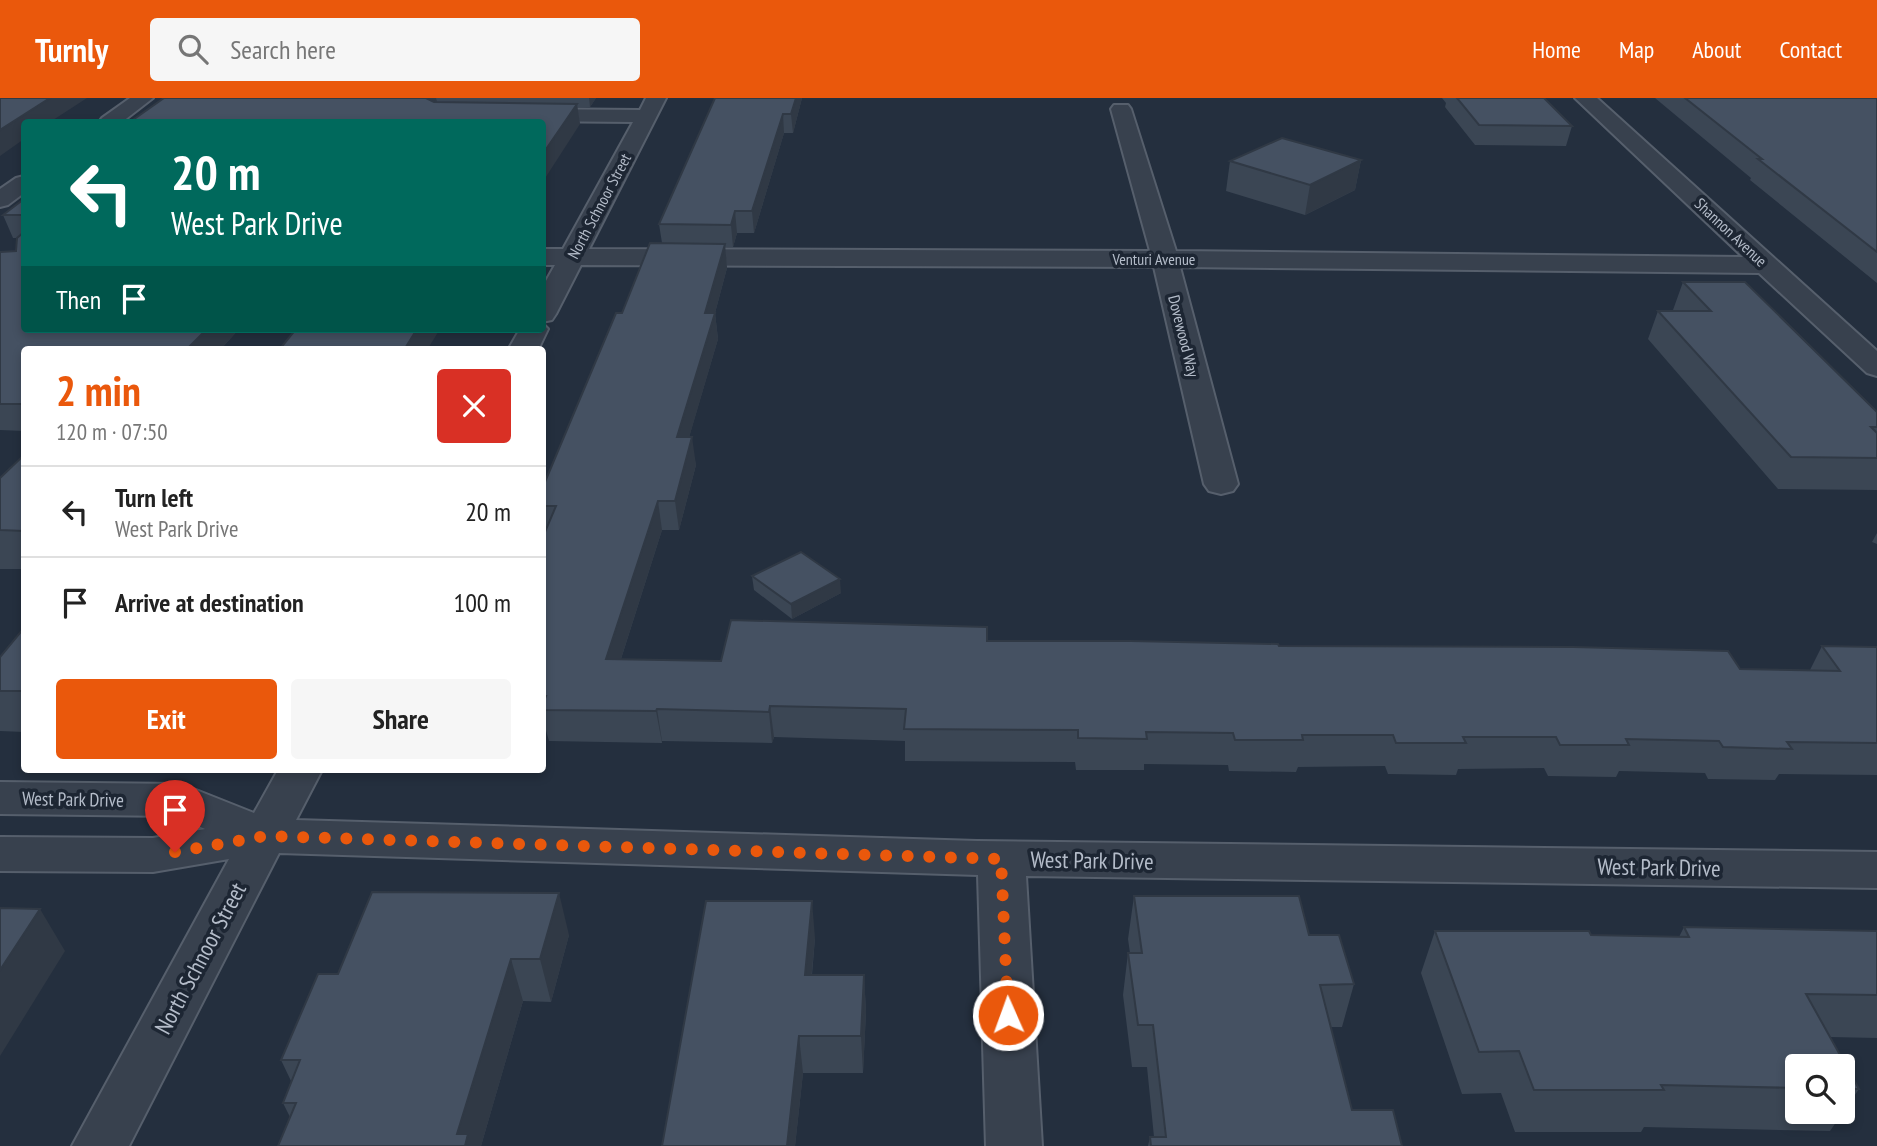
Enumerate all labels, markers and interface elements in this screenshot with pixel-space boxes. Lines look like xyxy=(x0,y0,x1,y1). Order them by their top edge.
search box xyxy=(150,18,640,81)
text: Turnly xyxy=(35,28,108,71)
icon: search xyxy=(174,30,212,68)
text: Search here xyxy=(230,33,336,66)
text: Home xyxy=(1532,34,1581,65)
text: Map xyxy=(1619,34,1654,65)
text: About xyxy=(1692,34,1741,65)
text: Contact xyxy=(1779,34,1842,65)
text: 20 m xyxy=(171,140,260,204)
icon: left xyxy=(56,147,147,238)
street label: North Schnoor Street xyxy=(563,149,635,262)
street label: Shannon Avenue xyxy=(1691,193,1771,271)
text: West Park Drive xyxy=(171,202,343,244)
street label: Venturi Avenue xyxy=(1112,249,1195,269)
icon: arrive xyxy=(115,280,153,318)
text: Then xyxy=(56,283,101,316)
street label: Dovewood Way xyxy=(1164,293,1204,379)
text: 2 min xyxy=(56,363,141,418)
button: close xyxy=(437,369,511,443)
text: 120 m · 07:50 xyxy=(56,417,168,446)
text: Turn left xyxy=(115,481,193,514)
icon: left xyxy=(56,493,94,531)
text: 20 m xyxy=(465,495,511,528)
text: West Park Drive xyxy=(115,514,238,543)
icon: arrive xyxy=(56,584,94,622)
text: Arrive at destination xyxy=(115,586,304,619)
text: 100 m xyxy=(453,586,511,619)
button: Exit xyxy=(56,679,277,759)
button: Share xyxy=(291,679,511,759)
pin xyxy=(145,780,205,852)
street label: West Park Drive xyxy=(22,786,124,812)
icon: arrive xyxy=(156,791,194,829)
street label: West Park Drive xyxy=(1030,844,1154,876)
street label: West Park Drive xyxy=(1597,851,1721,883)
street label: North Schnoor Street xyxy=(148,877,252,1039)
position arrow xyxy=(971,978,1045,1052)
map controls xyxy=(1785,1054,1855,1124)
button: search xyxy=(1785,1054,1855,1124)

